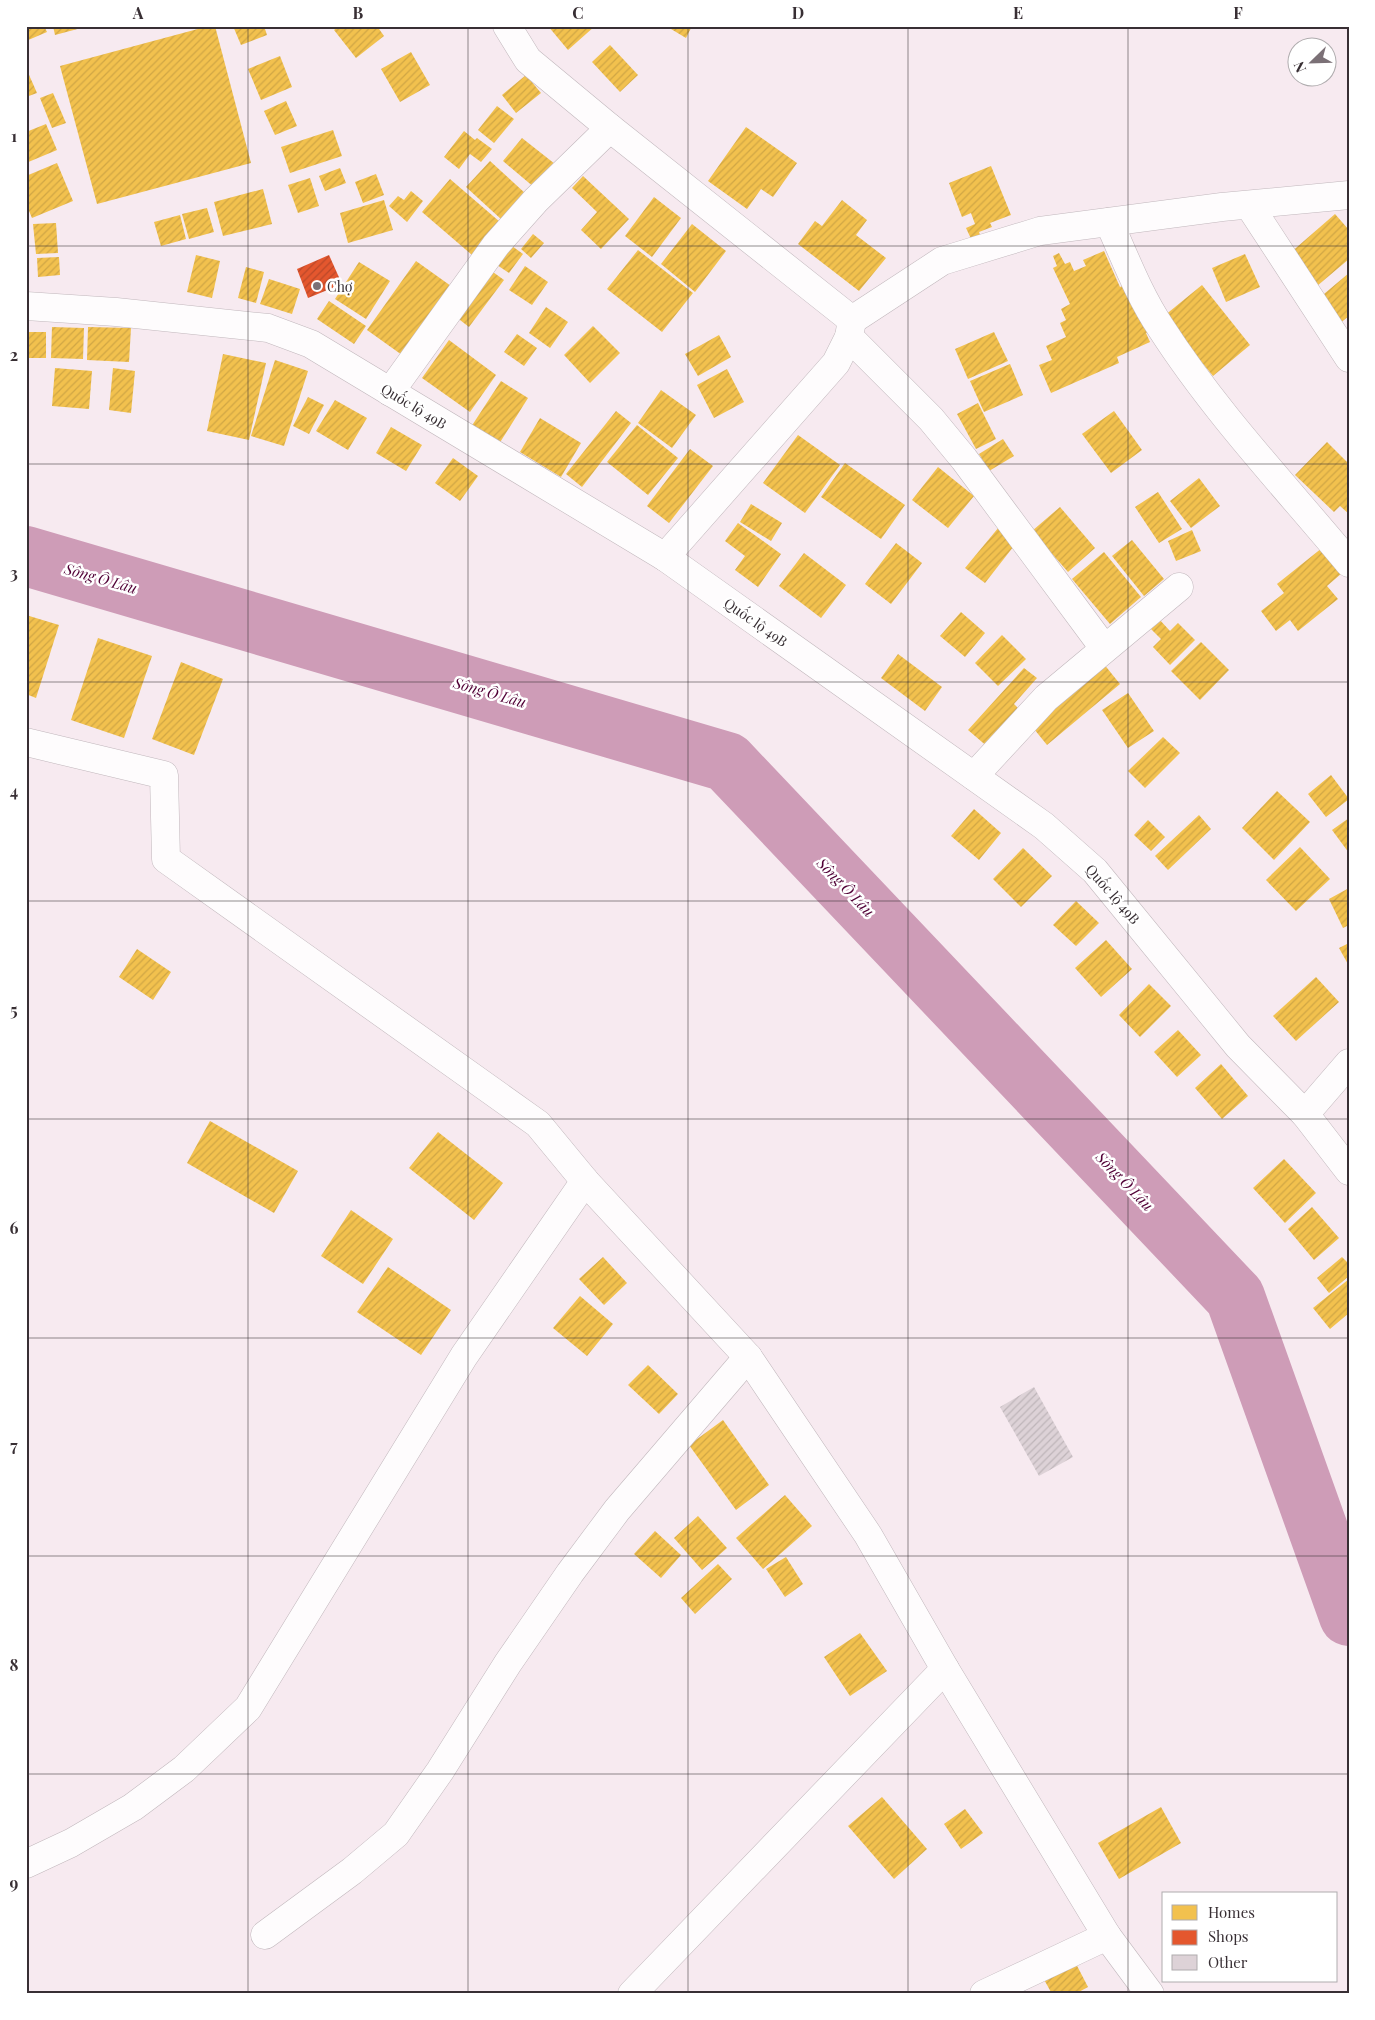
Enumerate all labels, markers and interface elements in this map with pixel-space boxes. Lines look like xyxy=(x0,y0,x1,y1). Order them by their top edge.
text: A xyxy=(132,2,144,23)
text: B xyxy=(353,2,364,23)
text: C xyxy=(572,2,584,23)
text: D xyxy=(792,2,804,23)
text: E xyxy=(1013,2,1023,23)
text: F xyxy=(1233,2,1243,23)
north arrow xyxy=(1288,38,1338,88)
text: N xyxy=(1289,59,1310,76)
text: 1 xyxy=(11,125,17,146)
place label: Chợ xyxy=(327,277,353,296)
marker: Chợ xyxy=(311,280,323,292)
text: 2 xyxy=(10,344,18,365)
street label: Quốc lộ 49B xyxy=(378,377,452,433)
water label: Sông Ô Lâu xyxy=(61,558,140,598)
text: 3 xyxy=(10,562,18,583)
street label: Quốc lộ 49B xyxy=(720,591,793,651)
water label: Sông Ô Lâu xyxy=(450,672,529,712)
text: 4 xyxy=(10,780,18,801)
water label: Sông Ô Lâu xyxy=(812,852,879,921)
street label: Quốc lộ 49B xyxy=(1082,859,1146,928)
text: 5 xyxy=(10,999,18,1020)
water label: Sông Ô Lâu xyxy=(1091,1146,1158,1215)
text: 6 xyxy=(10,1217,19,1238)
text: 7 xyxy=(10,1435,18,1456)
text: 8 xyxy=(10,1654,19,1675)
text: 9 xyxy=(10,1872,19,1893)
legend xyxy=(1162,1892,1338,1982)
text: Homes xyxy=(1208,1902,1255,1922)
text: Shops xyxy=(1208,1926,1249,1946)
text: Other xyxy=(1208,1952,1248,1972)

